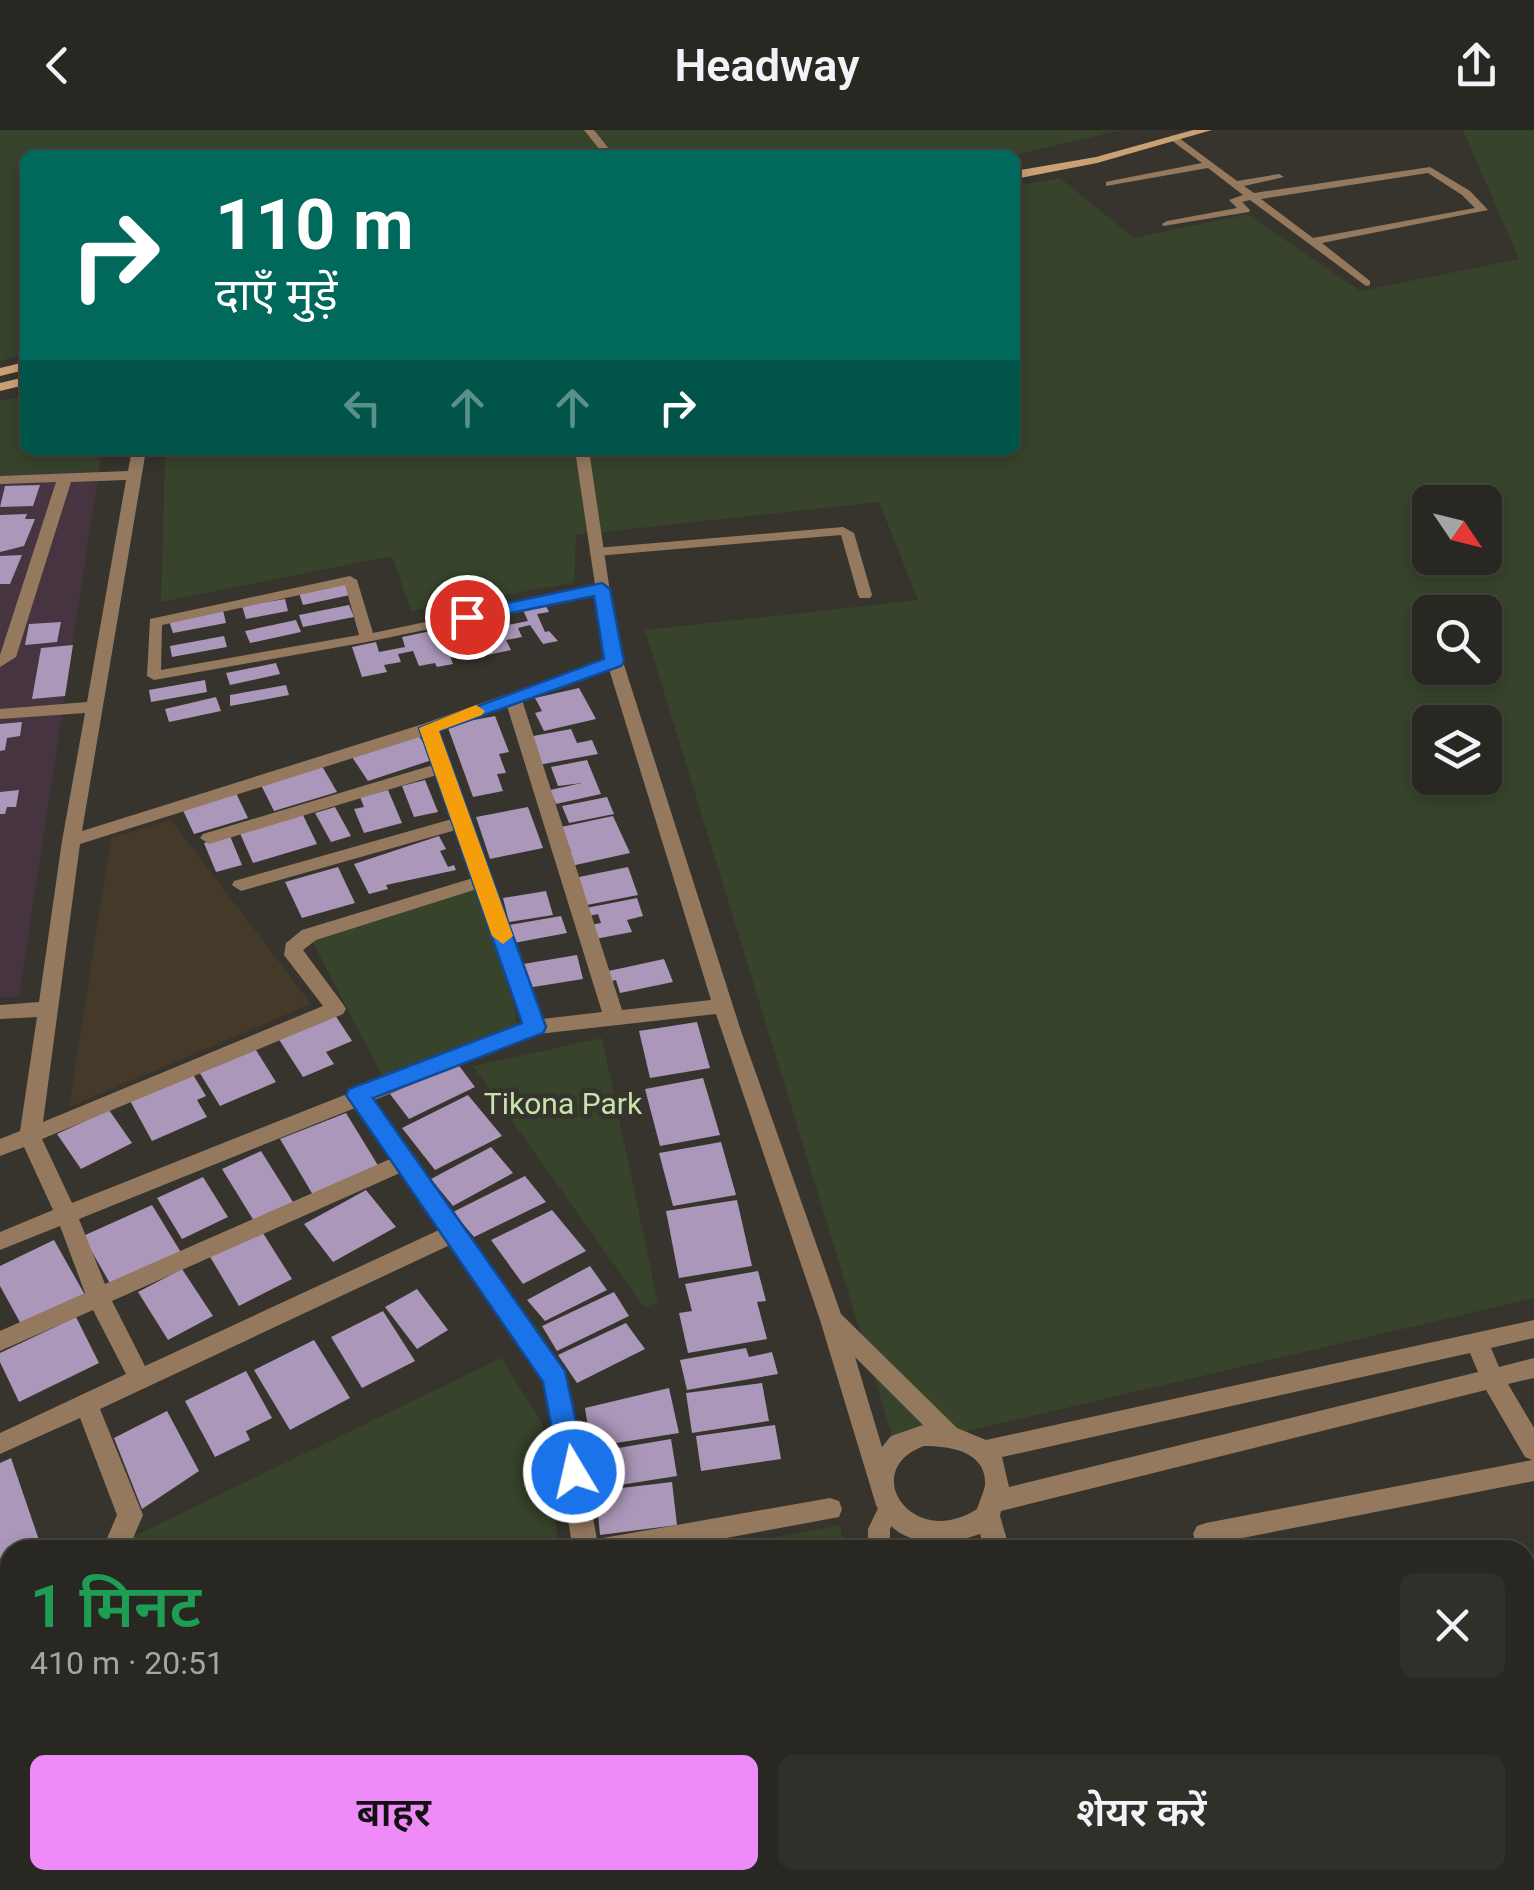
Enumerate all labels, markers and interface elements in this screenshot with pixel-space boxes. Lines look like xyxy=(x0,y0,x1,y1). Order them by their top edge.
icon: back xyxy=(30,38,85,93)
icon: share xyxy=(1449,38,1504,93)
text: Headway xyxy=(675,39,860,92)
text: 110 m xyxy=(215,184,414,266)
icon: right xyxy=(50,190,180,320)
text: दाएँ मुड़ें xyxy=(215,268,338,321)
icon: left xyxy=(335,380,390,435)
icon: ahead xyxy=(440,380,495,435)
icon: ahead xyxy=(545,380,600,435)
icon: right xyxy=(650,380,705,435)
north arrow xyxy=(1412,485,1502,575)
map controls xyxy=(1412,485,1502,795)
pin xyxy=(425,575,510,660)
icon: arrive xyxy=(440,590,495,645)
button: search xyxy=(1412,595,1502,685)
button: layers xyxy=(1412,705,1502,795)
park label: Tikona Park xyxy=(484,1086,643,1121)
position arrow xyxy=(522,1420,626,1524)
text: 1 मिनट xyxy=(30,1571,201,1642)
button: close xyxy=(1400,1573,1505,1678)
text: 410 m · 20:51 xyxy=(30,1644,224,1682)
button: बाहर xyxy=(30,1755,758,1870)
button: शेयर करें xyxy=(778,1755,1505,1870)

